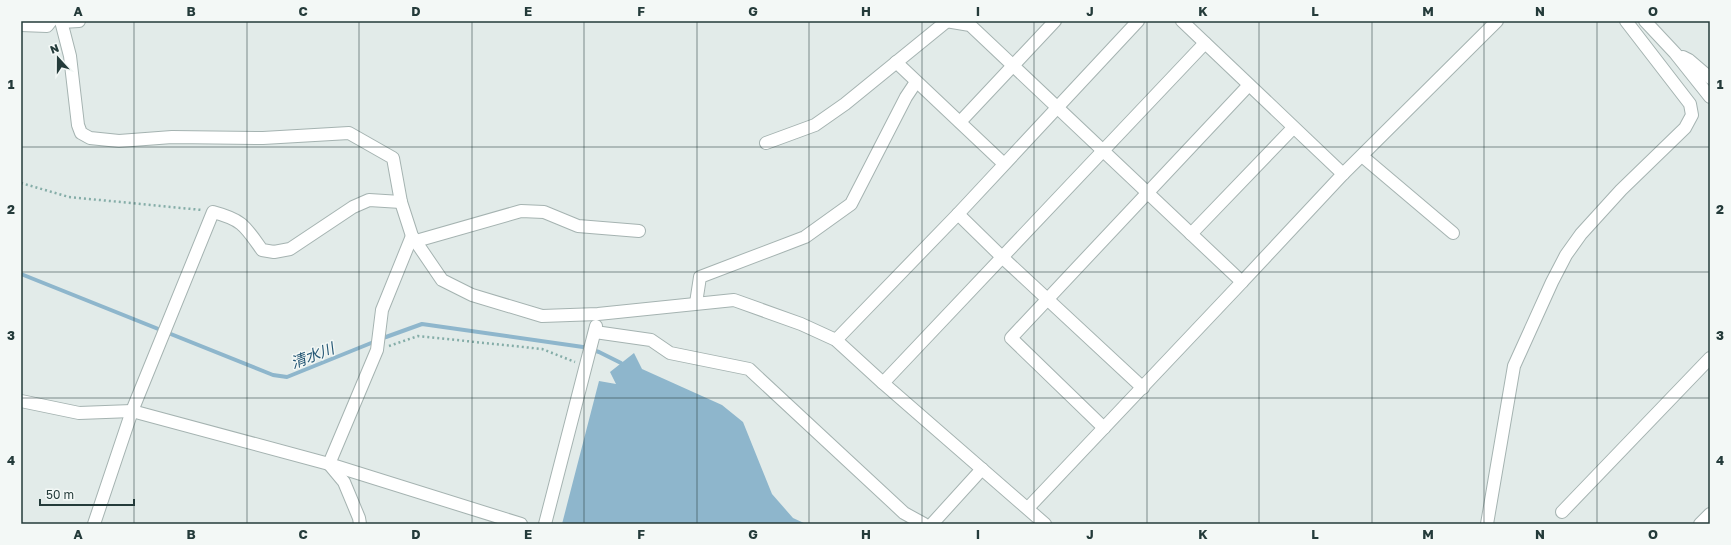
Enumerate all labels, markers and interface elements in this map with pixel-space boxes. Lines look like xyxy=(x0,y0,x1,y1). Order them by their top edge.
text: A xyxy=(73,3,83,19)
text: B xyxy=(186,3,196,19)
text: C xyxy=(298,3,308,19)
text: D xyxy=(411,3,421,19)
text: E xyxy=(524,3,532,19)
text: F xyxy=(637,3,645,19)
text: G xyxy=(748,3,758,19)
text: H xyxy=(861,3,871,19)
text: I xyxy=(976,3,980,19)
text: J xyxy=(1086,3,1094,19)
text: K xyxy=(1198,3,1208,19)
text: L xyxy=(1311,3,1319,19)
text: M xyxy=(1422,3,1434,19)
text: N xyxy=(1535,3,1545,19)
text: O xyxy=(1648,3,1658,19)
north arrow xyxy=(38,38,78,78)
text: N xyxy=(48,41,60,56)
text: 1 xyxy=(8,76,15,92)
text: 1 xyxy=(1717,76,1724,92)
text: 2 xyxy=(7,201,15,217)
text: 2 xyxy=(1716,201,1724,217)
text: 3 xyxy=(7,327,15,343)
text: 3 xyxy=(1716,327,1724,343)
water label: 清水川 xyxy=(288,338,338,371)
text: 4 xyxy=(7,452,15,468)
text: 4 xyxy=(1716,452,1724,468)
scale bar xyxy=(40,481,134,507)
text: 50 m xyxy=(46,487,74,502)
text: A xyxy=(73,526,83,542)
text: B xyxy=(186,526,196,542)
text: C xyxy=(298,526,308,542)
text: D xyxy=(411,526,421,542)
text: E xyxy=(524,526,532,542)
text: F xyxy=(637,526,645,542)
text: G xyxy=(748,526,758,542)
text: H xyxy=(861,526,871,542)
text: I xyxy=(976,526,980,542)
text: J xyxy=(1086,526,1094,542)
text: K xyxy=(1198,526,1208,542)
text: L xyxy=(1311,526,1319,542)
text: M xyxy=(1422,526,1434,542)
text: N xyxy=(1535,526,1545,542)
text: O xyxy=(1648,526,1658,542)

